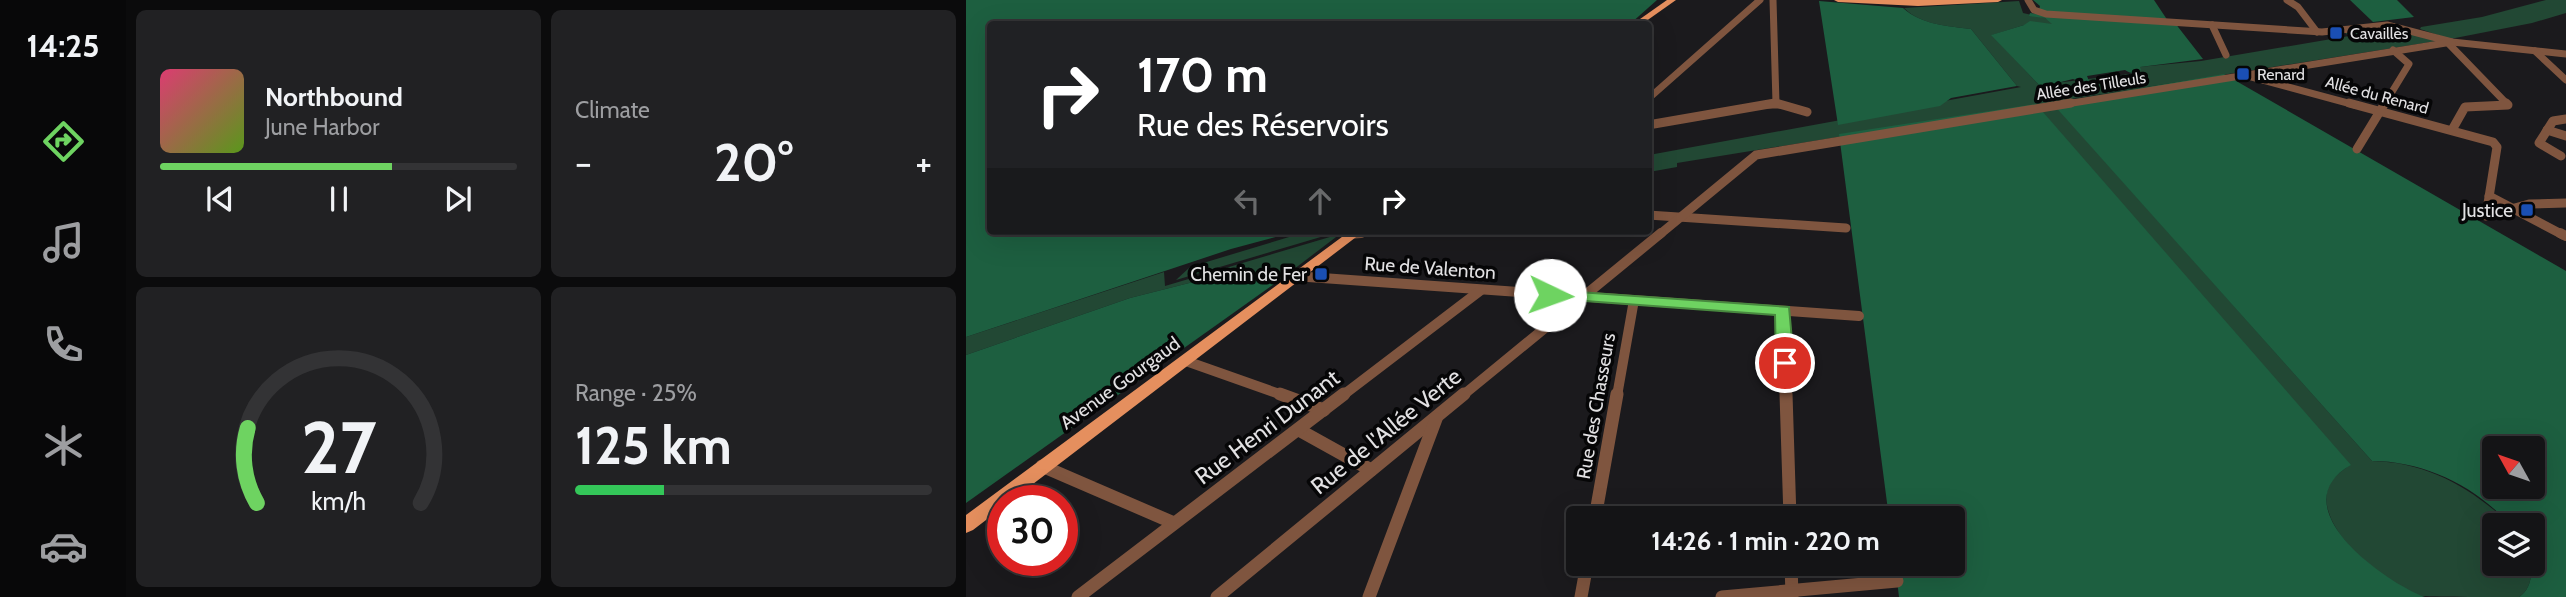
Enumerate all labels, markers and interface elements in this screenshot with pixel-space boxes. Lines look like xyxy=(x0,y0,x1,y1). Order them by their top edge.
place label: Cavaillès xyxy=(2350,24,2409,43)
marker: Cavaillès xyxy=(2328,25,2344,41)
text: 14:25 xyxy=(27,26,99,65)
text: 170 m xyxy=(1137,45,1268,104)
icon: right xyxy=(1022,49,1113,140)
place label: Renard xyxy=(2257,65,2305,84)
marker: Renard xyxy=(2235,66,2251,82)
street label: Allée des Tilleuls xyxy=(2035,68,2148,104)
street label: Allée du Renard xyxy=(2323,72,2431,118)
text: Northbound xyxy=(265,81,403,113)
text: Climate xyxy=(575,96,650,124)
text: Rue des Réservoirs xyxy=(1137,105,1389,144)
text: June Harbor xyxy=(265,113,379,141)
icon: directions xyxy=(39,117,88,166)
text: 20° xyxy=(714,131,793,194)
text: − xyxy=(575,139,592,186)
text: + xyxy=(915,139,932,186)
icon: previous xyxy=(201,180,239,218)
icon: pause xyxy=(320,180,358,218)
icon: next xyxy=(439,180,477,218)
icon: left xyxy=(1228,182,1266,220)
icon: ahead xyxy=(1301,182,1339,220)
icon: right xyxy=(1374,182,1412,220)
place label: Justice xyxy=(2461,199,2513,222)
marker: Justice xyxy=(2519,202,2535,218)
icon: music xyxy=(39,218,88,267)
street label: Rue de Valenton xyxy=(1364,252,1496,284)
position arrow xyxy=(1513,258,1587,332)
place label: Chemin de Fer xyxy=(1190,263,1307,286)
marker: Chemin de Fer xyxy=(1313,266,1329,282)
icon: phone xyxy=(39,320,88,369)
street label: Rue des Chasseurs xyxy=(1572,331,1620,481)
street label: Avenue Gourgaud xyxy=(1056,332,1184,434)
pin xyxy=(1755,333,1815,393)
icon: arrive xyxy=(1766,344,1804,382)
street label: Rue de l'Allée Verte xyxy=(1305,362,1467,500)
street label: Rue Henri Dunant xyxy=(1189,363,1345,490)
text: Range · 25% xyxy=(575,379,697,407)
text: 27 xyxy=(301,403,376,491)
text: 125 km xyxy=(575,414,732,477)
icon: climate xyxy=(39,421,88,470)
north arrow xyxy=(2482,436,2544,499)
map controls xyxy=(2482,436,2545,576)
speed limit sign: 30 xyxy=(987,485,1078,576)
text: km/h xyxy=(311,486,366,516)
button: layers xyxy=(2482,513,2545,576)
icon: car xyxy=(39,522,88,571)
text: 14:26 · 1 min · 220 m xyxy=(1651,525,1880,557)

